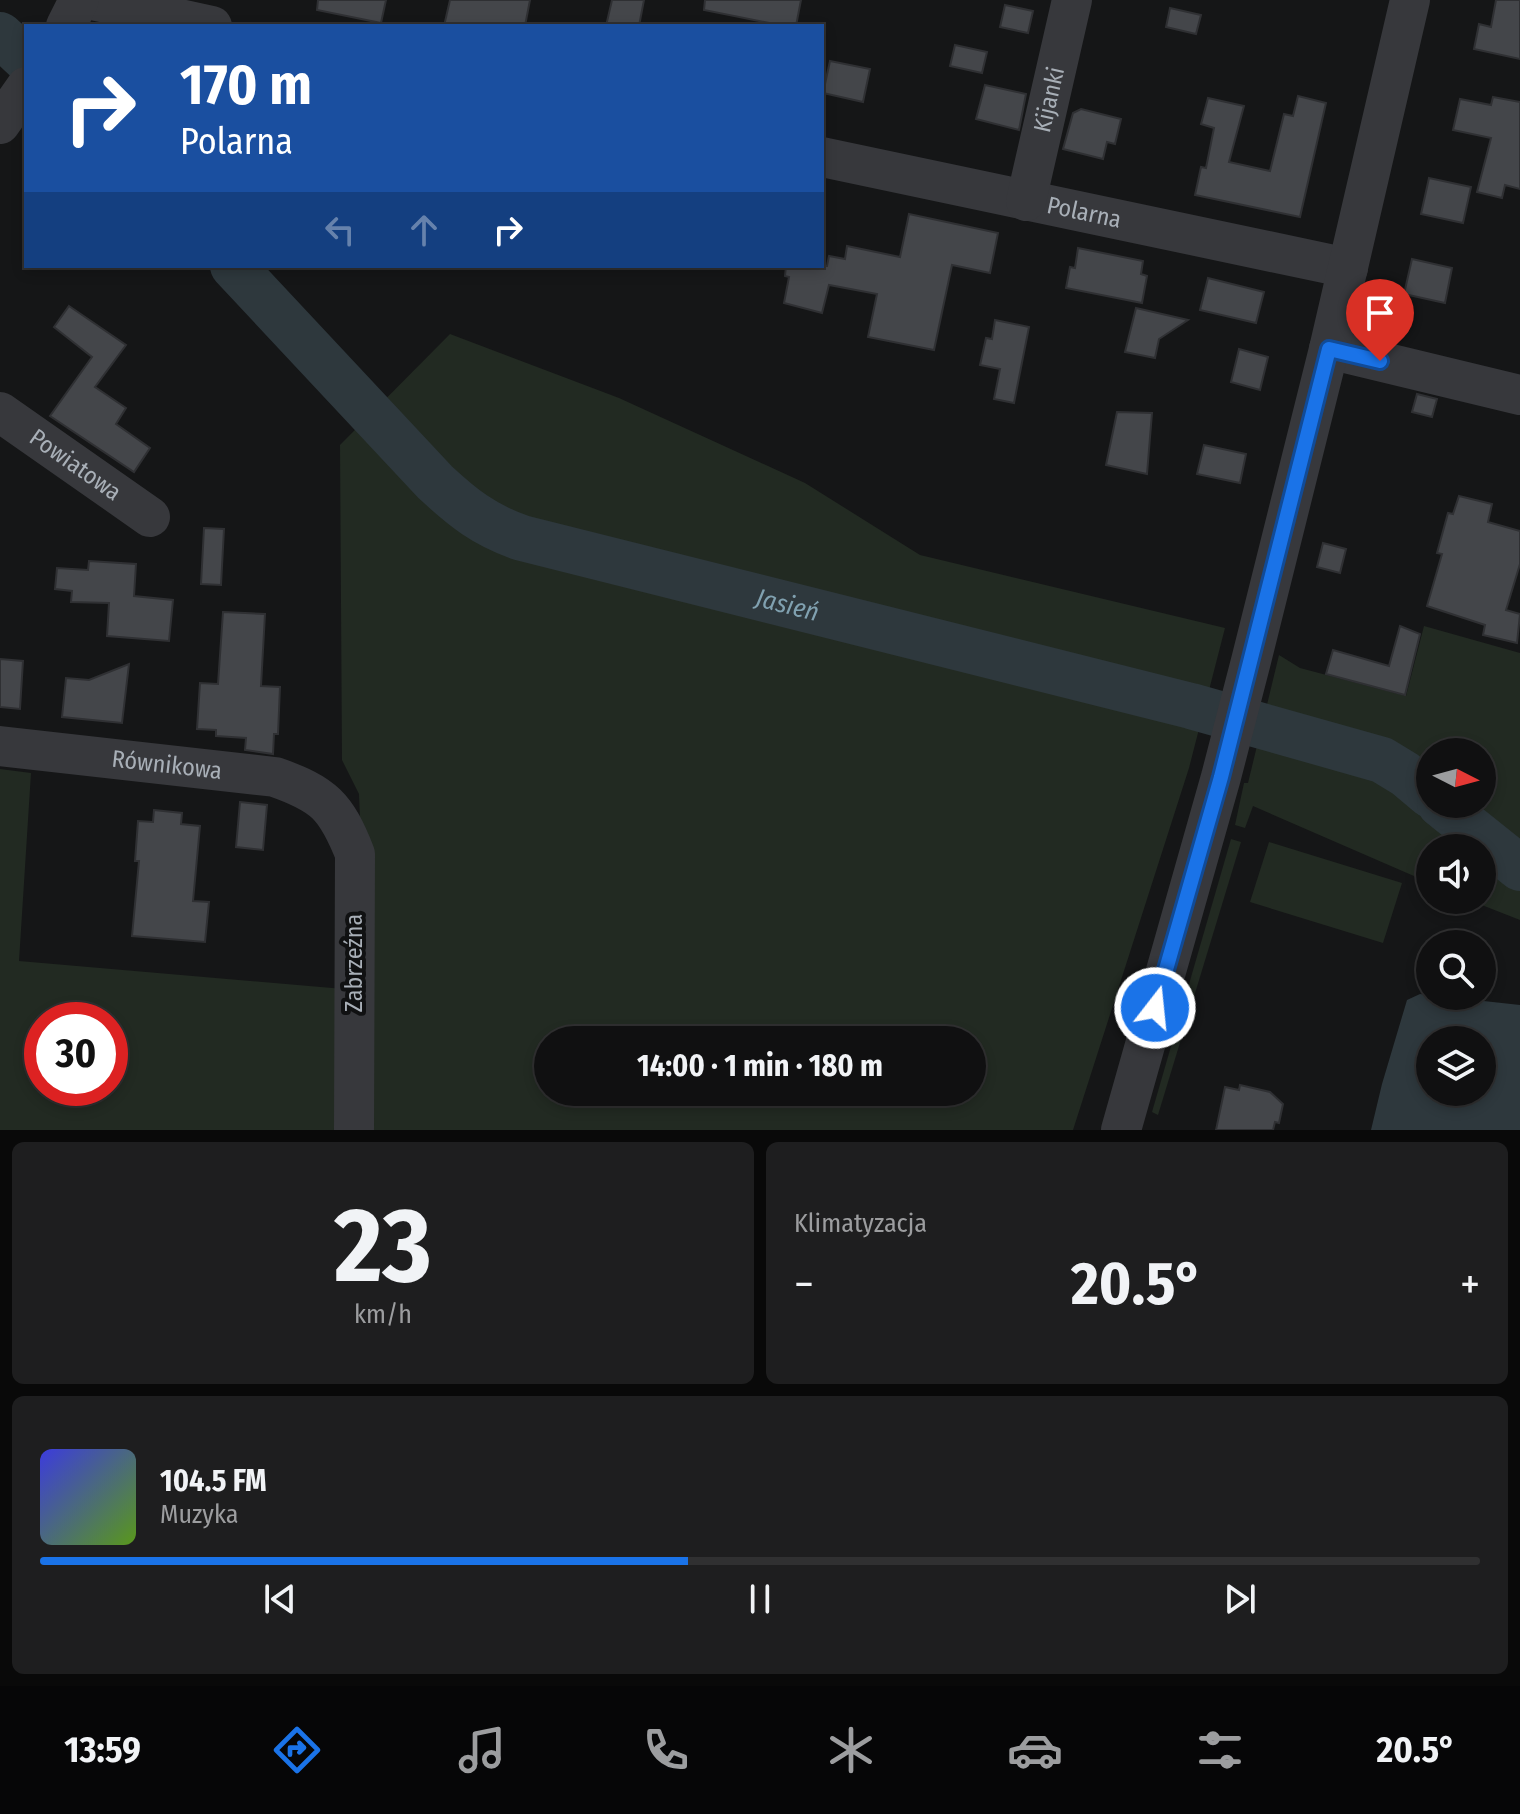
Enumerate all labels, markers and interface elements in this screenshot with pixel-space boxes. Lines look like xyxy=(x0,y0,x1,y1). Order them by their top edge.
text: 170 m xyxy=(180,52,312,119)
icon: right xyxy=(48,56,152,160)
street label: Kijanki xyxy=(1028,64,1070,135)
text: Polarna xyxy=(180,120,293,164)
street label: Polarna xyxy=(1045,191,1124,234)
icon: left xyxy=(318,208,362,252)
icon: ahead xyxy=(402,208,446,252)
icon: right xyxy=(486,208,530,252)
pin xyxy=(1346,279,1414,361)
icon: arrive xyxy=(1358,291,1402,335)
street label: Powiatowa xyxy=(24,423,127,506)
water label: Jasień xyxy=(751,581,823,628)
north arrow xyxy=(1416,738,1496,818)
map controls xyxy=(1416,738,1496,1106)
street label: Równikowa xyxy=(110,745,223,785)
button: sound xyxy=(1416,834,1496,914)
street label: Zabrzeźna xyxy=(340,914,368,1012)
button: search xyxy=(1416,930,1496,1010)
position arrow xyxy=(1113,966,1197,1050)
speed limit sign: 30 xyxy=(24,1002,128,1106)
button: layers xyxy=(1416,1026,1496,1106)
text: 14:00 · 1 min · 180 m xyxy=(637,1048,883,1084)
text: 23 xyxy=(334,1184,432,1309)
text: Klimatyzacja xyxy=(794,1208,927,1239)
text: 20.5° xyxy=(1071,1248,1203,1320)
text: − xyxy=(794,1258,814,1311)
text: + xyxy=(1460,1258,1480,1311)
text: km/h xyxy=(354,1299,412,1330)
text: 104.5 FM xyxy=(160,1463,267,1499)
text: Muzyka xyxy=(160,1499,238,1530)
icon: previous xyxy=(258,1577,302,1621)
icon: pause xyxy=(738,1577,782,1621)
icon: next xyxy=(1218,1577,1262,1621)
icon: directions xyxy=(269,1722,325,1778)
icon: music xyxy=(454,1722,510,1778)
icon: phone xyxy=(638,1722,694,1778)
icon: climate xyxy=(823,1722,879,1778)
icon: car xyxy=(1007,1722,1063,1778)
icon: filters xyxy=(1192,1722,1248,1778)
text: 13:59 xyxy=(64,1728,141,1772)
text: 20.5° xyxy=(1377,1728,1456,1772)

